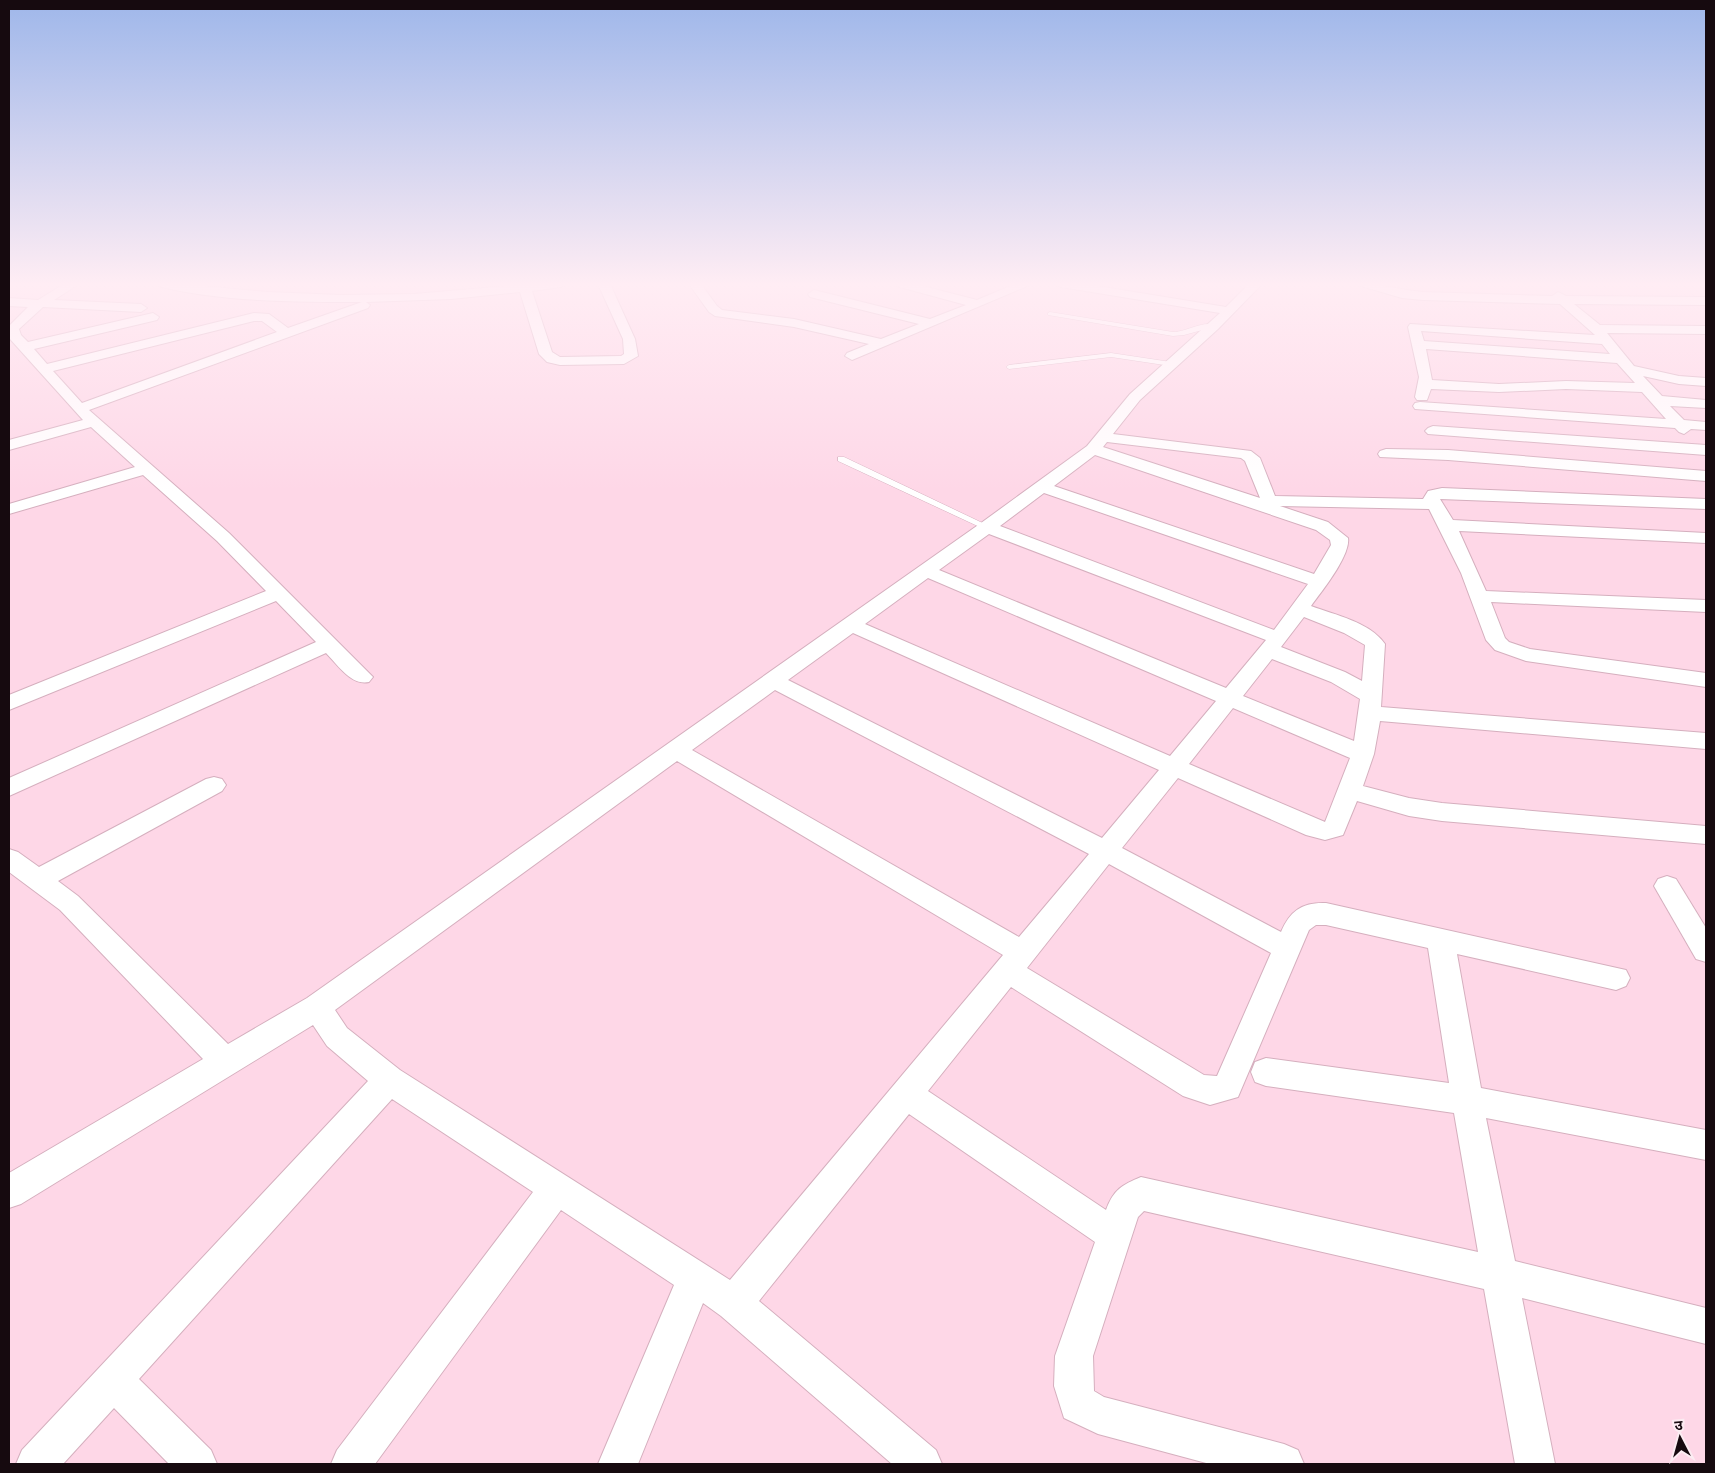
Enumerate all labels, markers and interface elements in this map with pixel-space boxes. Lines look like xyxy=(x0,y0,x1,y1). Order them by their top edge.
north arrow xyxy=(1655,1413,1705,1463)
text: उ xyxy=(1674,1416,1684,1434)

